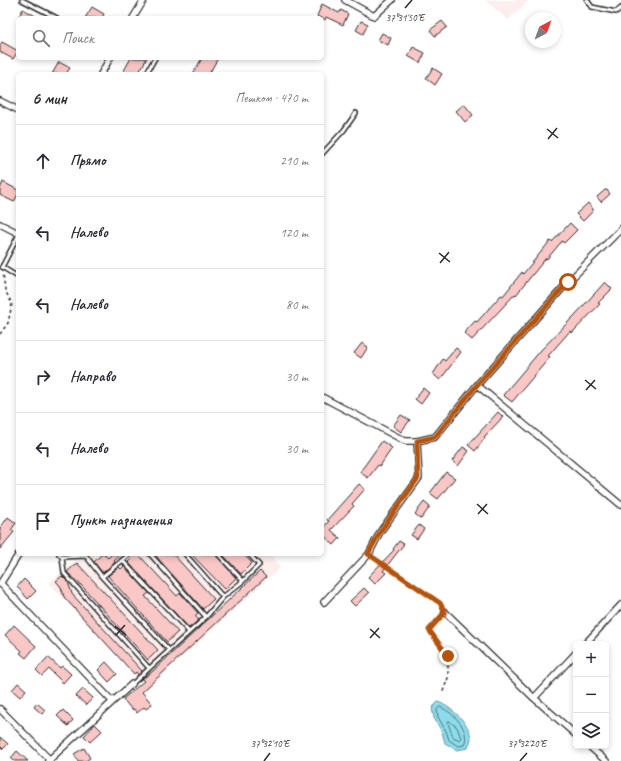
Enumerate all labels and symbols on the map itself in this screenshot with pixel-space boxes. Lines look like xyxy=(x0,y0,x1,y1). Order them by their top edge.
text: 37°31'50"E xyxy=(386,11,426,24)
north arrow xyxy=(525,12,561,48)
route start xyxy=(559,273,577,291)
route end xyxy=(439,647,457,665)
text: 37°32'10"E xyxy=(251,737,291,750)
text: 37°32'20"E xyxy=(508,737,548,750)

